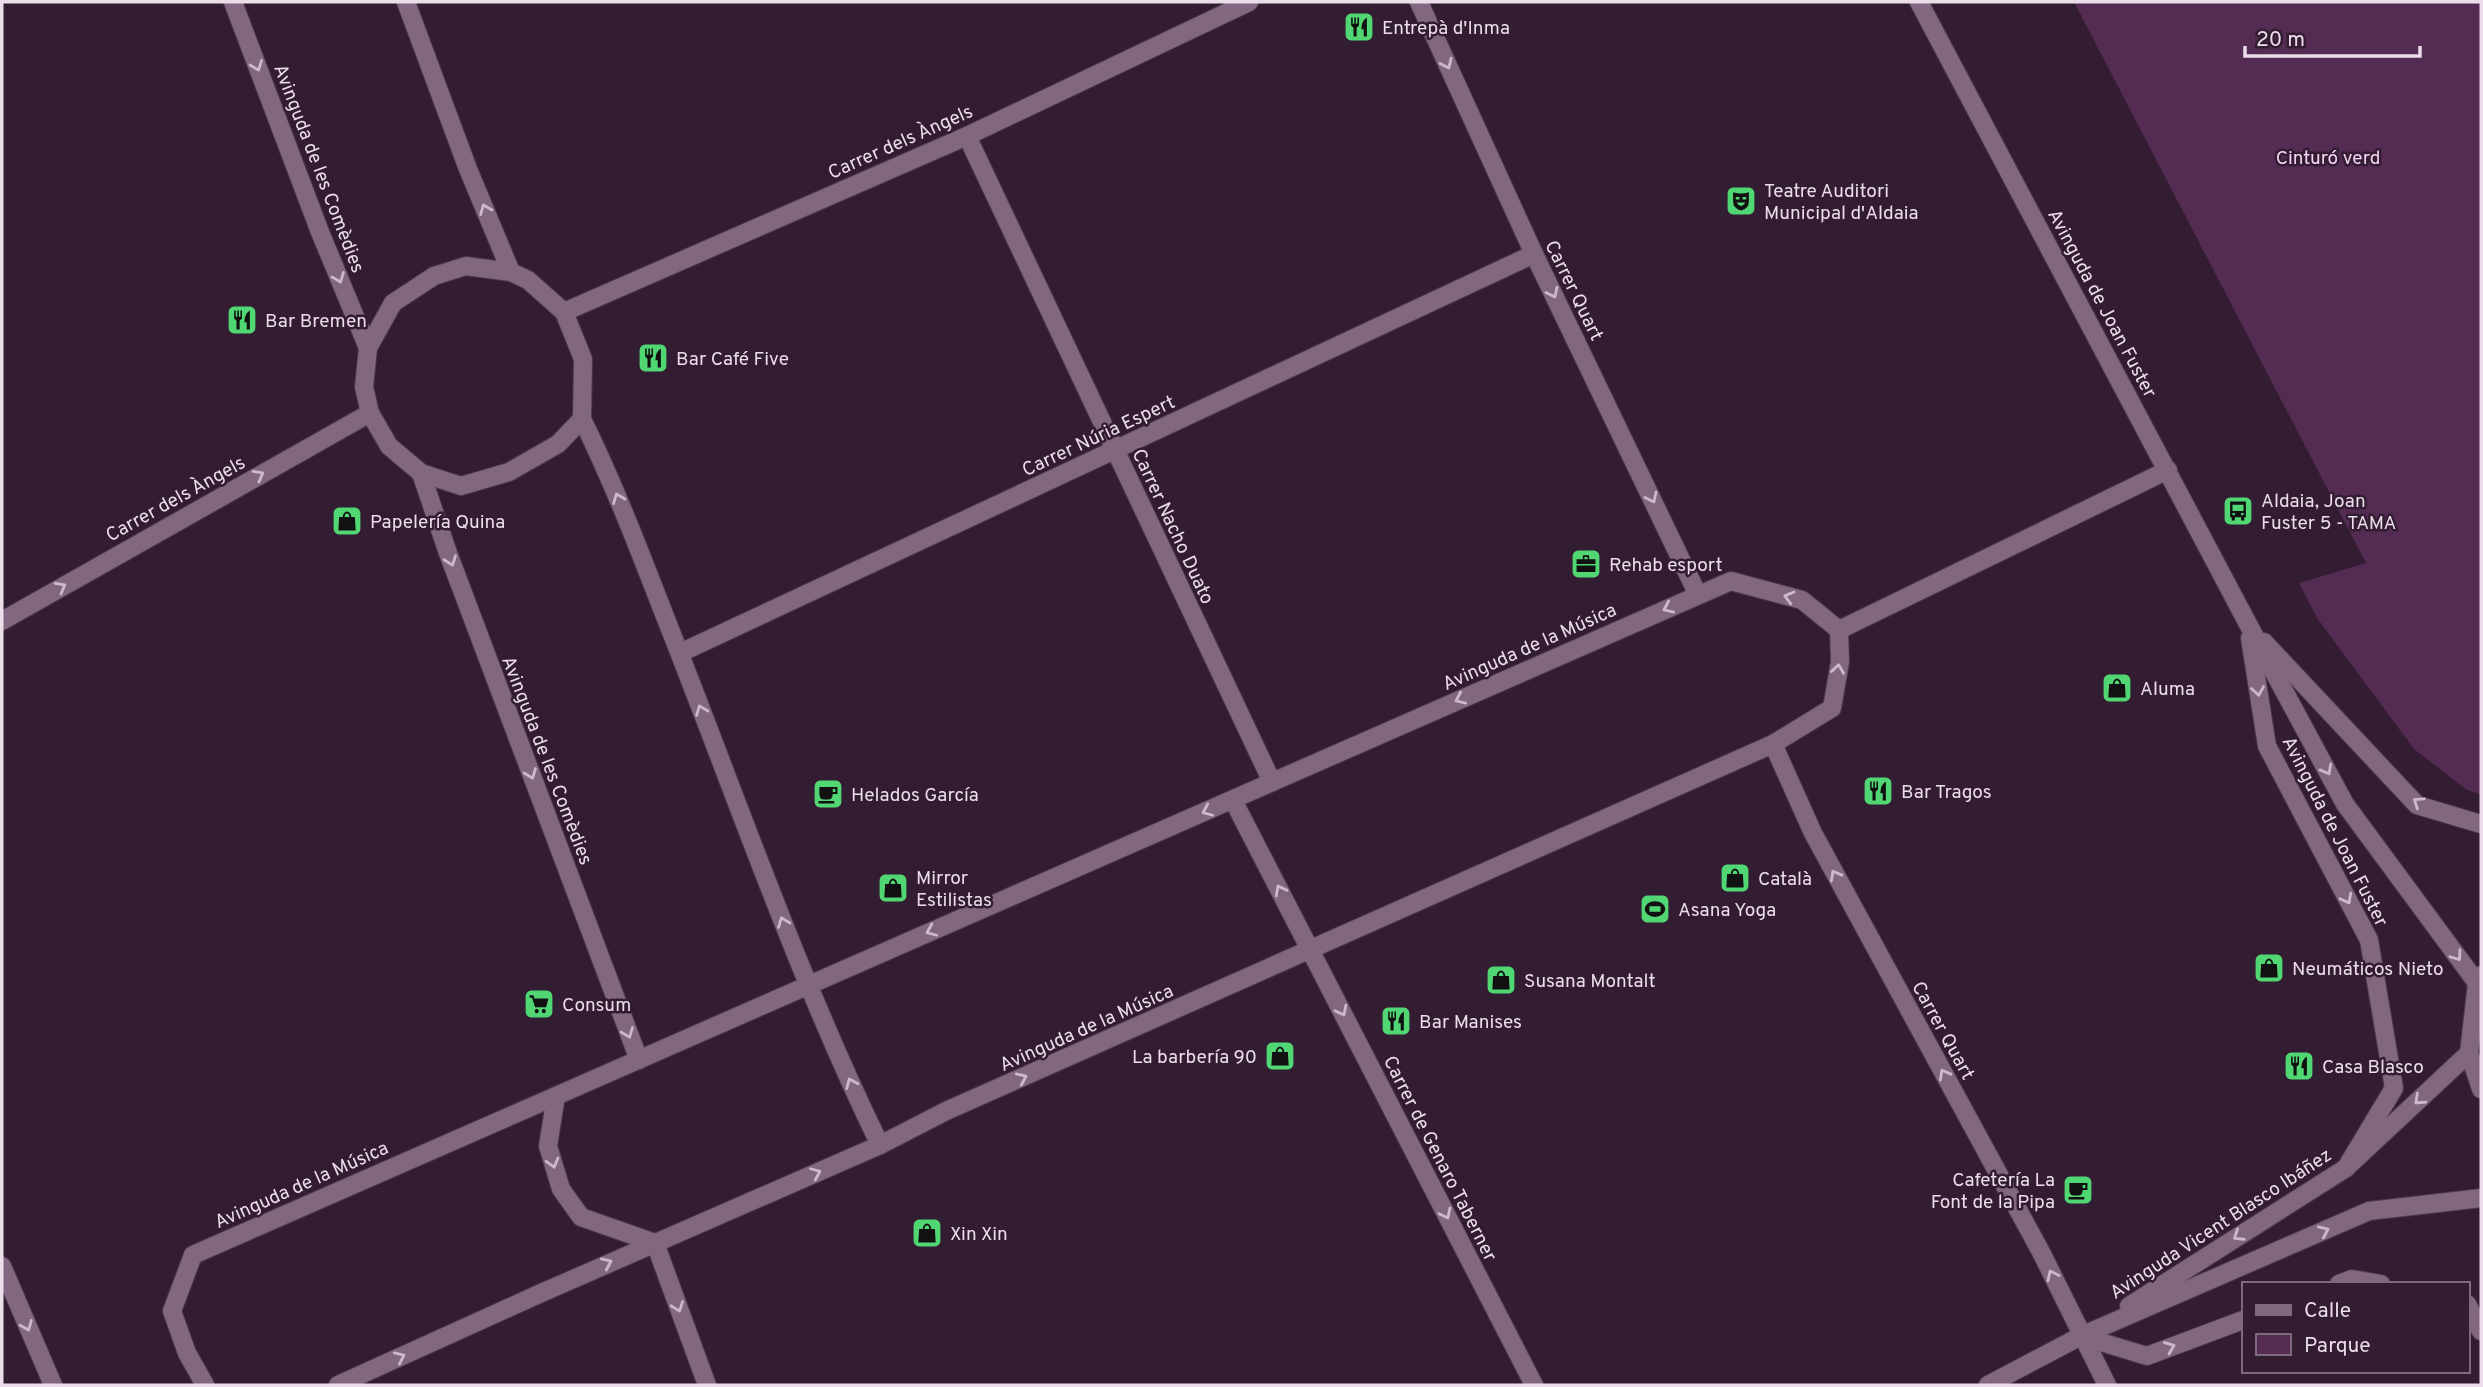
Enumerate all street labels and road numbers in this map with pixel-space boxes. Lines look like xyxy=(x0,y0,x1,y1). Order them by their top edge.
street label: Avinguda de les Comèdies xyxy=(267,61,369,277)
street label: Carrer dels Àngels xyxy=(824,99,977,186)
street label: Avinguda de Joan Fuster xyxy=(2041,206,2161,403)
street label: Carrer Quart xyxy=(1539,237,1608,345)
street label: Carrer Núria Espert xyxy=(1019,391,1179,483)
street label: Carrer Nacho Duato xyxy=(1126,445,1219,608)
street label: Carrer dels Àngels xyxy=(101,451,250,548)
street label: Avinguda de la Música xyxy=(1439,599,1620,697)
street label: Avinguda de les Comèdies xyxy=(495,653,597,869)
street label: Avinguda de Joan Fuster xyxy=(2276,733,2393,932)
street label: Carrer Quart xyxy=(1905,978,1979,1084)
street label: Avinguda de la Música xyxy=(996,980,1177,1078)
street label: Carrer de Genaro Taberner xyxy=(1377,1052,1502,1266)
street label: Avinguda de la Música xyxy=(211,1137,392,1235)
street label: Avinguda Vicent Blasco Ibáñez xyxy=(2106,1144,2337,1305)

